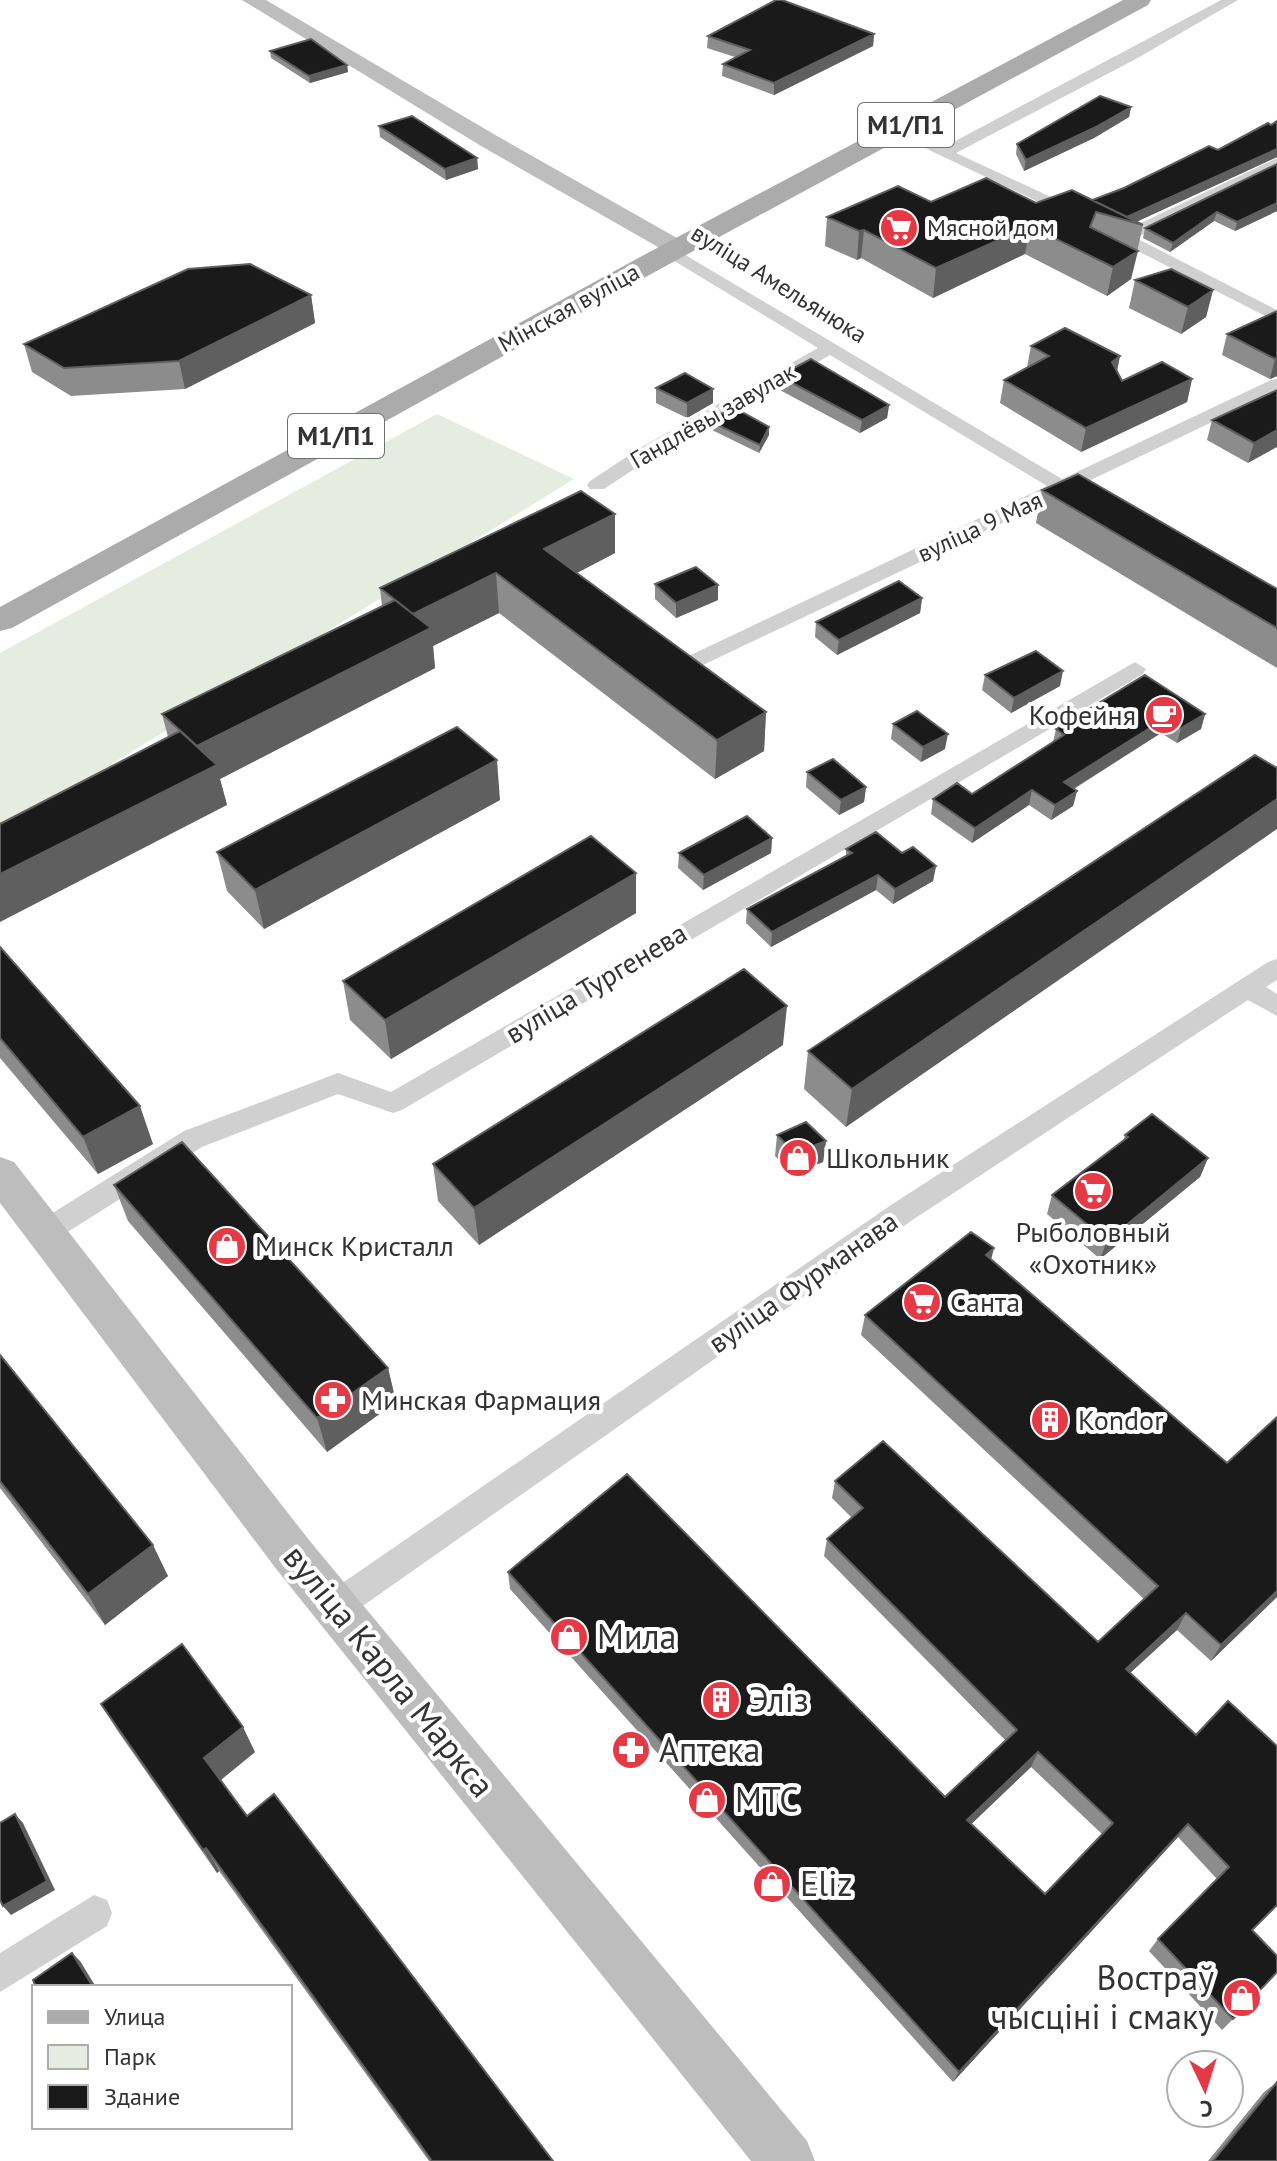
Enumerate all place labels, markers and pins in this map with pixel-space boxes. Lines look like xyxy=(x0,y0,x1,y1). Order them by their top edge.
supermarket icon: Мясной дом xyxy=(878,207,920,249)
place label: Мясной дом xyxy=(927,212,1055,243)
cafe icon: Кофейня xyxy=(1143,694,1185,736)
place label: Кофейня xyxy=(1029,696,1136,733)
shop icon: Школьник xyxy=(777,1137,819,1179)
place label: Школьник xyxy=(826,1139,950,1176)
supermarket icon: Рыболовный «Охотник» xyxy=(1072,1170,1114,1212)
place label: Рыболовный «Охотник» xyxy=(1016,1213,1170,1282)
shop icon: Минск Кристалл xyxy=(206,1225,248,1267)
place label: Минск Кристалл xyxy=(255,1227,454,1264)
supermarket icon: Санта xyxy=(901,1281,943,1323)
place label: Санта xyxy=(950,1283,1020,1320)
pharmacy icon: Минская Фармация xyxy=(312,1379,354,1421)
place label: Минская Фармация xyxy=(361,1381,601,1418)
building icon: Kondor xyxy=(1029,1399,1071,1441)
place label: Kondor xyxy=(1078,1401,1164,1438)
place label: Мила xyxy=(597,1614,676,1658)
shop icon: Мила xyxy=(548,1616,590,1658)
place label: Эліз xyxy=(749,1677,809,1721)
building icon: Эліз xyxy=(700,1679,742,1721)
place label: Аптека xyxy=(659,1727,760,1771)
pharmacy icon: Аптека xyxy=(610,1729,652,1771)
place label: МТС xyxy=(735,1777,799,1821)
shop icon: МТС xyxy=(686,1779,728,1821)
place label: Eliz xyxy=(800,1861,852,1905)
shop icon: Eliz xyxy=(751,1863,793,1905)
place label: Востраў чысціні і смаку xyxy=(991,1955,1214,2038)
shop icon: Востраў чысціні і смаку xyxy=(1221,1977,1263,2019)

